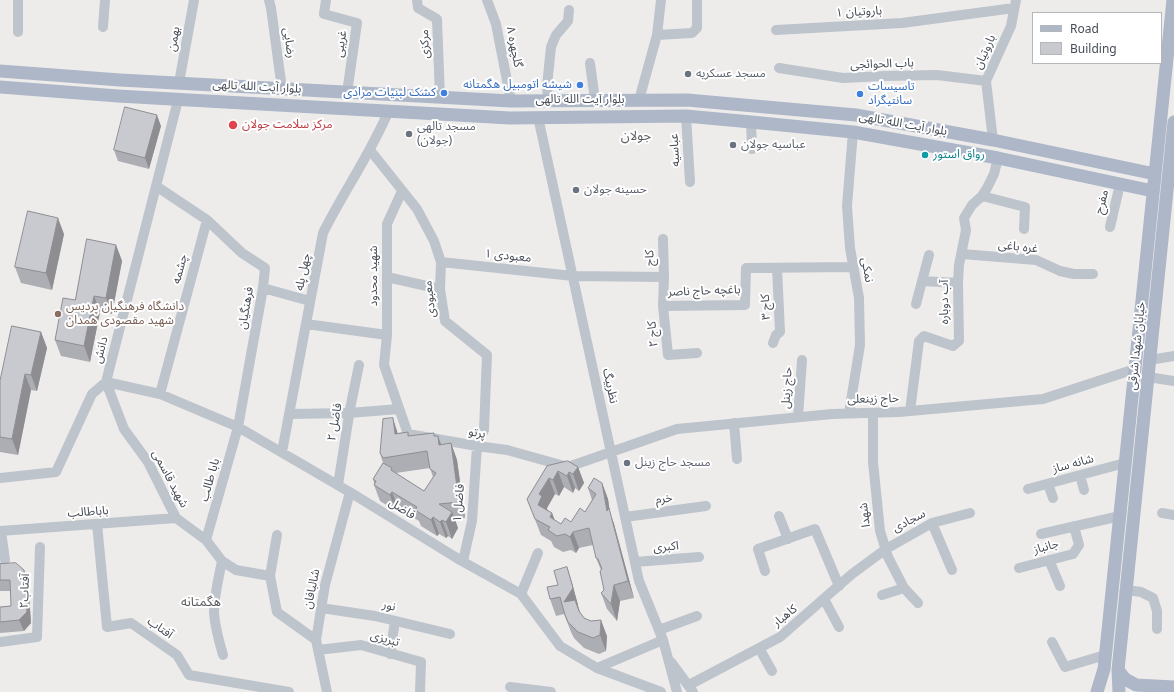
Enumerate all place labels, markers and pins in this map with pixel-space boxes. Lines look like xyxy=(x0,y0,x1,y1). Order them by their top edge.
place label: مسجد عسکریه xyxy=(696,67,766,81)
marker: مسجد عسکریه xyxy=(683,69,693,79)
place label: شیشه اتومبیل هگمتانه xyxy=(463,78,572,92)
marker: شیشه اتومبیل هگمتانه xyxy=(575,80,585,90)
place label: تاسیسات سانتیگراد xyxy=(868,80,915,108)
place label: کشک لبنیات مرادی xyxy=(343,86,436,100)
marker: کشک لبنیات مرادی xyxy=(439,88,449,98)
marker: تاسیسات سانتیگراد xyxy=(855,89,865,99)
place label: مرکز سلامت جولان xyxy=(242,118,332,132)
marker: مرکز سلامت جولان xyxy=(227,119,239,131)
place label: مسجد تالهی (جولان) xyxy=(417,120,476,148)
marker: مسجد تالهی (جولان) xyxy=(404,129,414,139)
place label: عباسیه جولان xyxy=(741,138,805,152)
marker: عباسیه جولان xyxy=(728,140,738,150)
place label: رواق استور xyxy=(933,148,985,162)
marker: رواق استور xyxy=(920,150,930,160)
place label: حسینه جولان xyxy=(584,183,647,197)
marker: حسینه جولان xyxy=(571,185,581,195)
place label: دانشگاه فرهنگیان پردیس شهید مقصودی همدان xyxy=(66,300,184,328)
marker: دانشگاه فرهنگیان پردیس شهید مقصودی همدان xyxy=(53,309,63,319)
place label: مسجد حاج زینل xyxy=(635,456,711,470)
marker: مسجد حاج زینل xyxy=(622,458,632,468)

